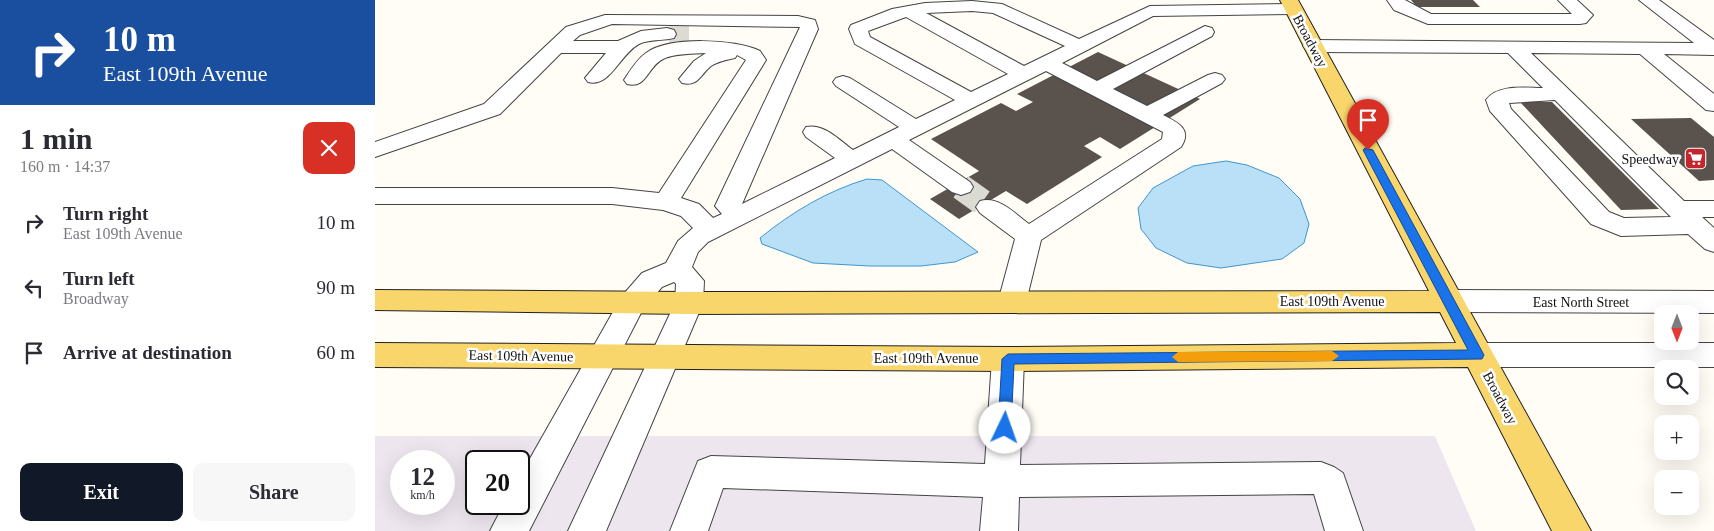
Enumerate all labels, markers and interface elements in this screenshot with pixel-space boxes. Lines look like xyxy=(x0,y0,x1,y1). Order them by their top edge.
street label: Broadway xyxy=(1290,12,1330,70)
icon: right xyxy=(20,20,85,85)
text: 10 m xyxy=(103,20,176,59)
text: East 109th Avenue xyxy=(103,61,268,86)
pin xyxy=(1347,99,1389,150)
icon: arrive xyxy=(1354,106,1382,134)
text: 1 min xyxy=(20,122,93,155)
button: close xyxy=(303,122,355,174)
supermarket icon: Speedway xyxy=(1683,147,1707,171)
place label: Speedway xyxy=(1621,152,1679,167)
text: 160 m · 14:37 xyxy=(20,158,110,175)
text: Turn right xyxy=(63,203,148,224)
icon: right xyxy=(20,209,48,237)
text: 10 m xyxy=(316,212,355,233)
text: East 109th Avenue xyxy=(63,225,183,242)
text: Turn left xyxy=(63,268,135,289)
icon: left xyxy=(20,274,48,302)
text: 90 m xyxy=(316,277,355,298)
text: Broadway xyxy=(63,290,129,307)
street label: East 109th Avenue xyxy=(1280,294,1384,309)
street label: East North Street xyxy=(1533,295,1629,310)
north arrow xyxy=(1654,305,1699,350)
map controls xyxy=(1654,305,1699,515)
icon: arrive xyxy=(20,339,48,367)
text: Arrive at destination xyxy=(63,342,232,363)
text: 60 m xyxy=(316,342,355,363)
street label: East 109th Avenue xyxy=(469,348,573,364)
street label: East 109th Avenue xyxy=(874,351,978,366)
button: search xyxy=(1654,360,1699,405)
street label: Broadway xyxy=(1480,369,1520,427)
position arrow xyxy=(978,401,1030,453)
button: + xyxy=(1654,415,1699,460)
speed limit sign: 20 xyxy=(465,450,530,515)
button: Exit xyxy=(20,463,183,521)
button: Share xyxy=(193,463,355,521)
text: 12 xyxy=(410,463,435,490)
button: − xyxy=(1654,470,1699,515)
text: km/h xyxy=(410,488,435,502)

